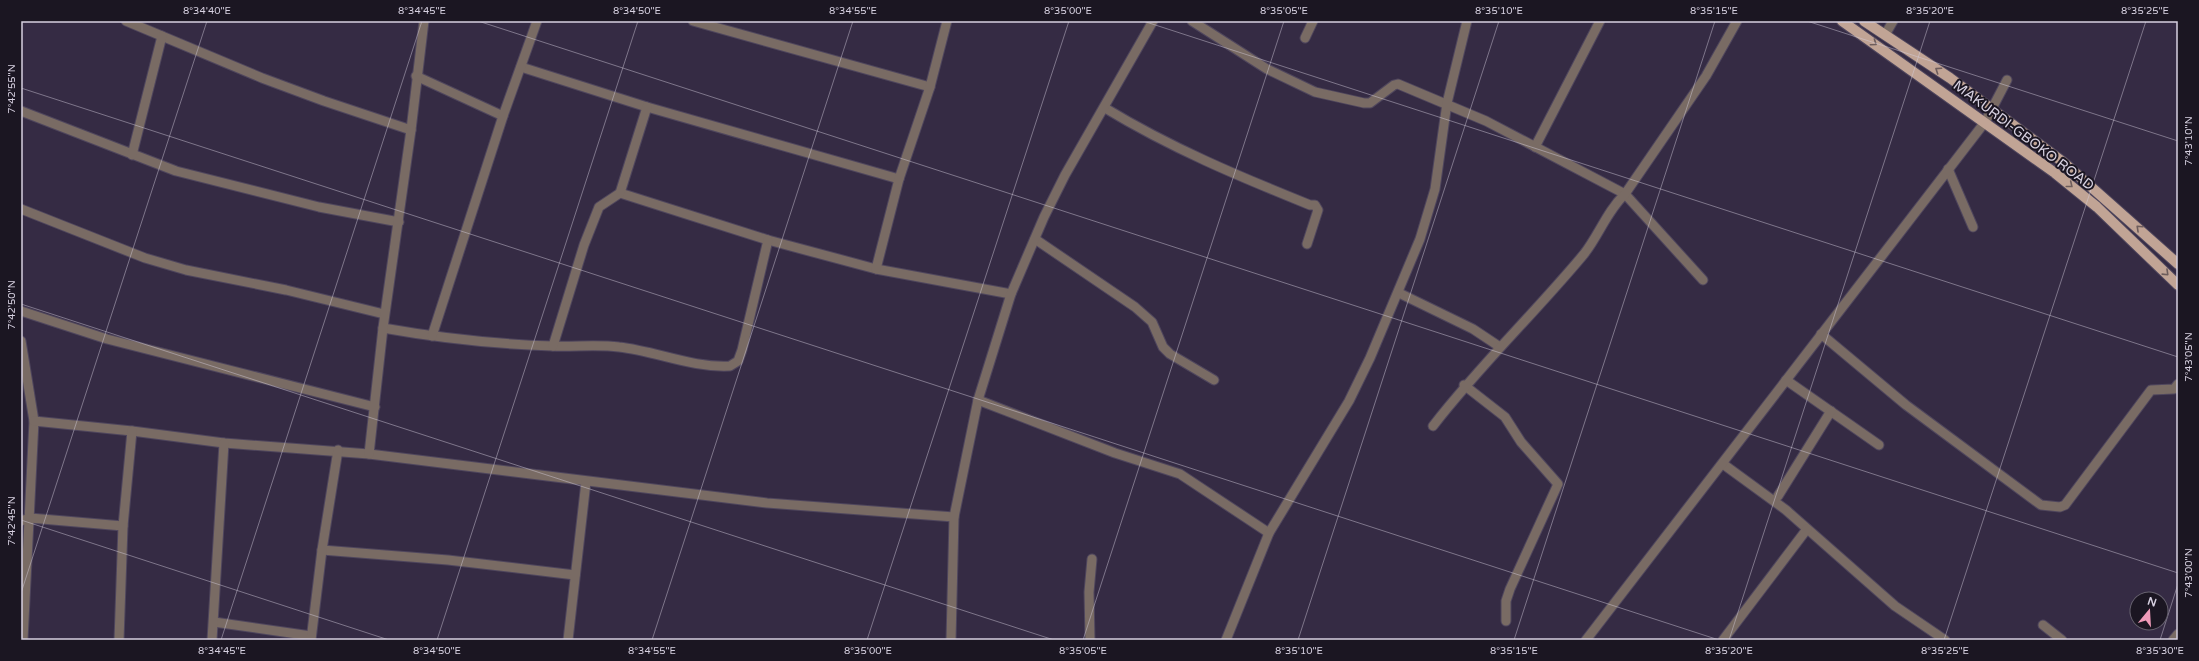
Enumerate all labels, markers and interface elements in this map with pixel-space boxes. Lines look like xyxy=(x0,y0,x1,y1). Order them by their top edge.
text: 8°34'40"E xyxy=(183,5,231,17)
text: 8°34'45"E xyxy=(398,5,446,17)
text: 8°34'50"E xyxy=(613,5,661,17)
text: 8°34'55"E xyxy=(829,5,877,17)
text: 8°35'00"E xyxy=(1044,5,1092,17)
text: 8°35'05"E xyxy=(1260,5,1308,17)
text: 8°35'10"E xyxy=(1475,5,1523,17)
text: 8°35'15"E xyxy=(1690,5,1738,17)
text: 8°35'20"E xyxy=(1906,5,1954,17)
text: 8°35'25"E xyxy=(2121,5,2169,17)
one-way arrow xyxy=(1870,38,1877,45)
text: 7°42'55"N xyxy=(6,64,18,114)
one-way arrow xyxy=(1935,67,1942,75)
street label: MAKURDI-GBOKO ROAD xyxy=(1950,77,2097,194)
text: 7°43'10"N xyxy=(2183,116,2195,166)
one-way arrow xyxy=(2065,181,2072,188)
one-way arrow xyxy=(2136,226,2144,233)
one-way arrow xyxy=(2161,268,2169,276)
text: 7°42'50"N xyxy=(6,280,18,330)
text: 7°43'05"N xyxy=(2183,332,2195,382)
text: 7°42'45"N xyxy=(6,496,18,546)
text: 7°43'00"N xyxy=(2183,548,2195,598)
north arrow xyxy=(2129,591,2169,631)
text: N xyxy=(2146,594,2158,610)
text: 8°34'45"E xyxy=(198,645,246,657)
text: 8°34'50"E xyxy=(413,645,461,657)
text: 8°34'55"E xyxy=(628,645,676,657)
text: 8°35'00"E xyxy=(844,645,892,657)
text: 8°35'05"E xyxy=(1059,645,1107,657)
text: 8°35'10"E xyxy=(1275,645,1323,657)
text: 8°35'15"E xyxy=(1490,645,1538,657)
text: 8°35'20"E xyxy=(1705,645,1753,657)
text: 8°35'25"E xyxy=(1921,645,1969,657)
text: 8°35'30"E xyxy=(2136,645,2184,657)

